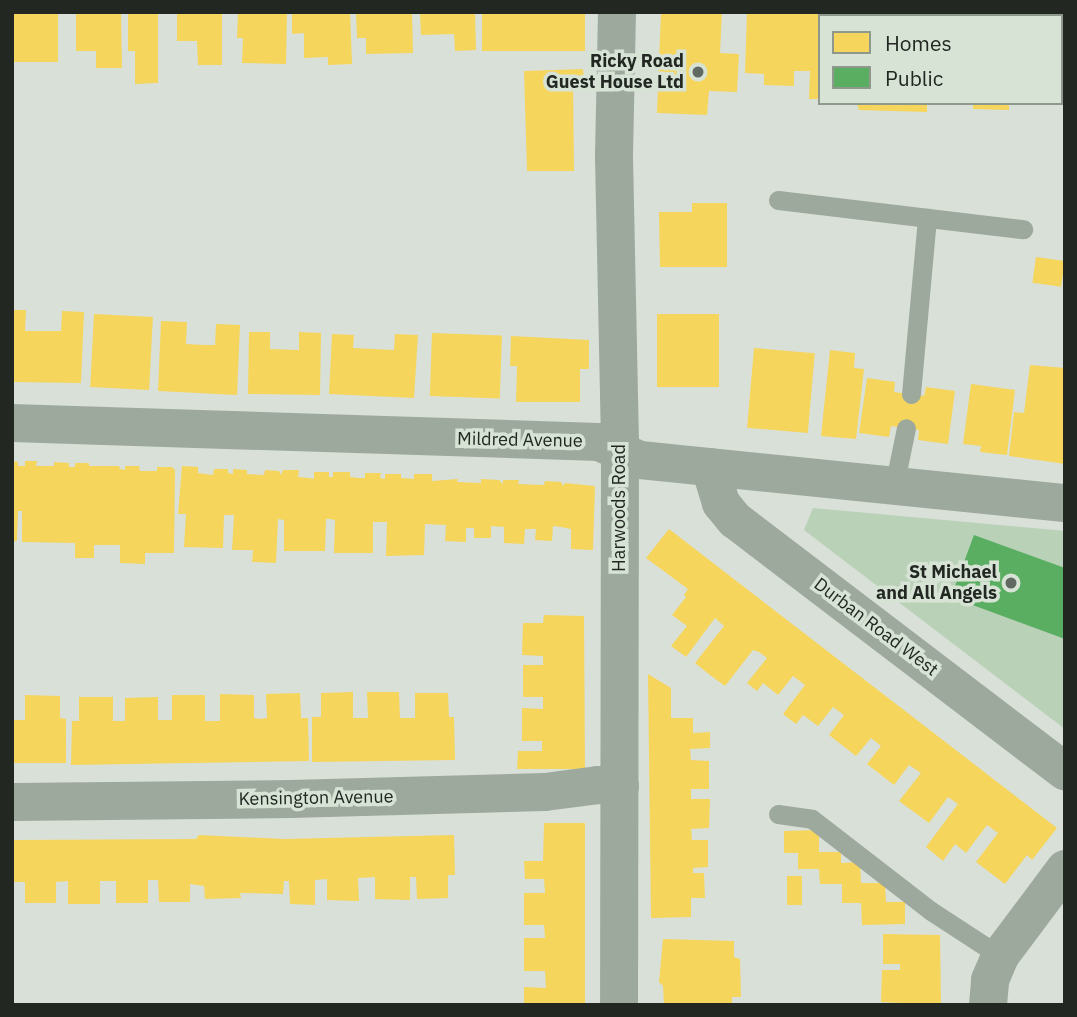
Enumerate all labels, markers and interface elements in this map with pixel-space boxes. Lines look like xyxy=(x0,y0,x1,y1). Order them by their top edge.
legend xyxy=(818,14,1063,105)
text: Homes xyxy=(885,29,952,57)
place label: Ricky Road Guest House Ltd xyxy=(546,51,684,94)
marker: Ricky Road Guest House Ltd xyxy=(690,64,706,80)
text: Public xyxy=(885,64,943,92)
street label: Mildred Avenue xyxy=(457,428,583,452)
street label: Harwoods Road xyxy=(608,444,630,572)
place label: St Michael and All Angels xyxy=(876,562,997,604)
street label: Durban Road West xyxy=(810,573,942,681)
marker: St Michael and All Angels xyxy=(1003,575,1019,591)
street label: Kensington Avenue xyxy=(238,786,394,810)

